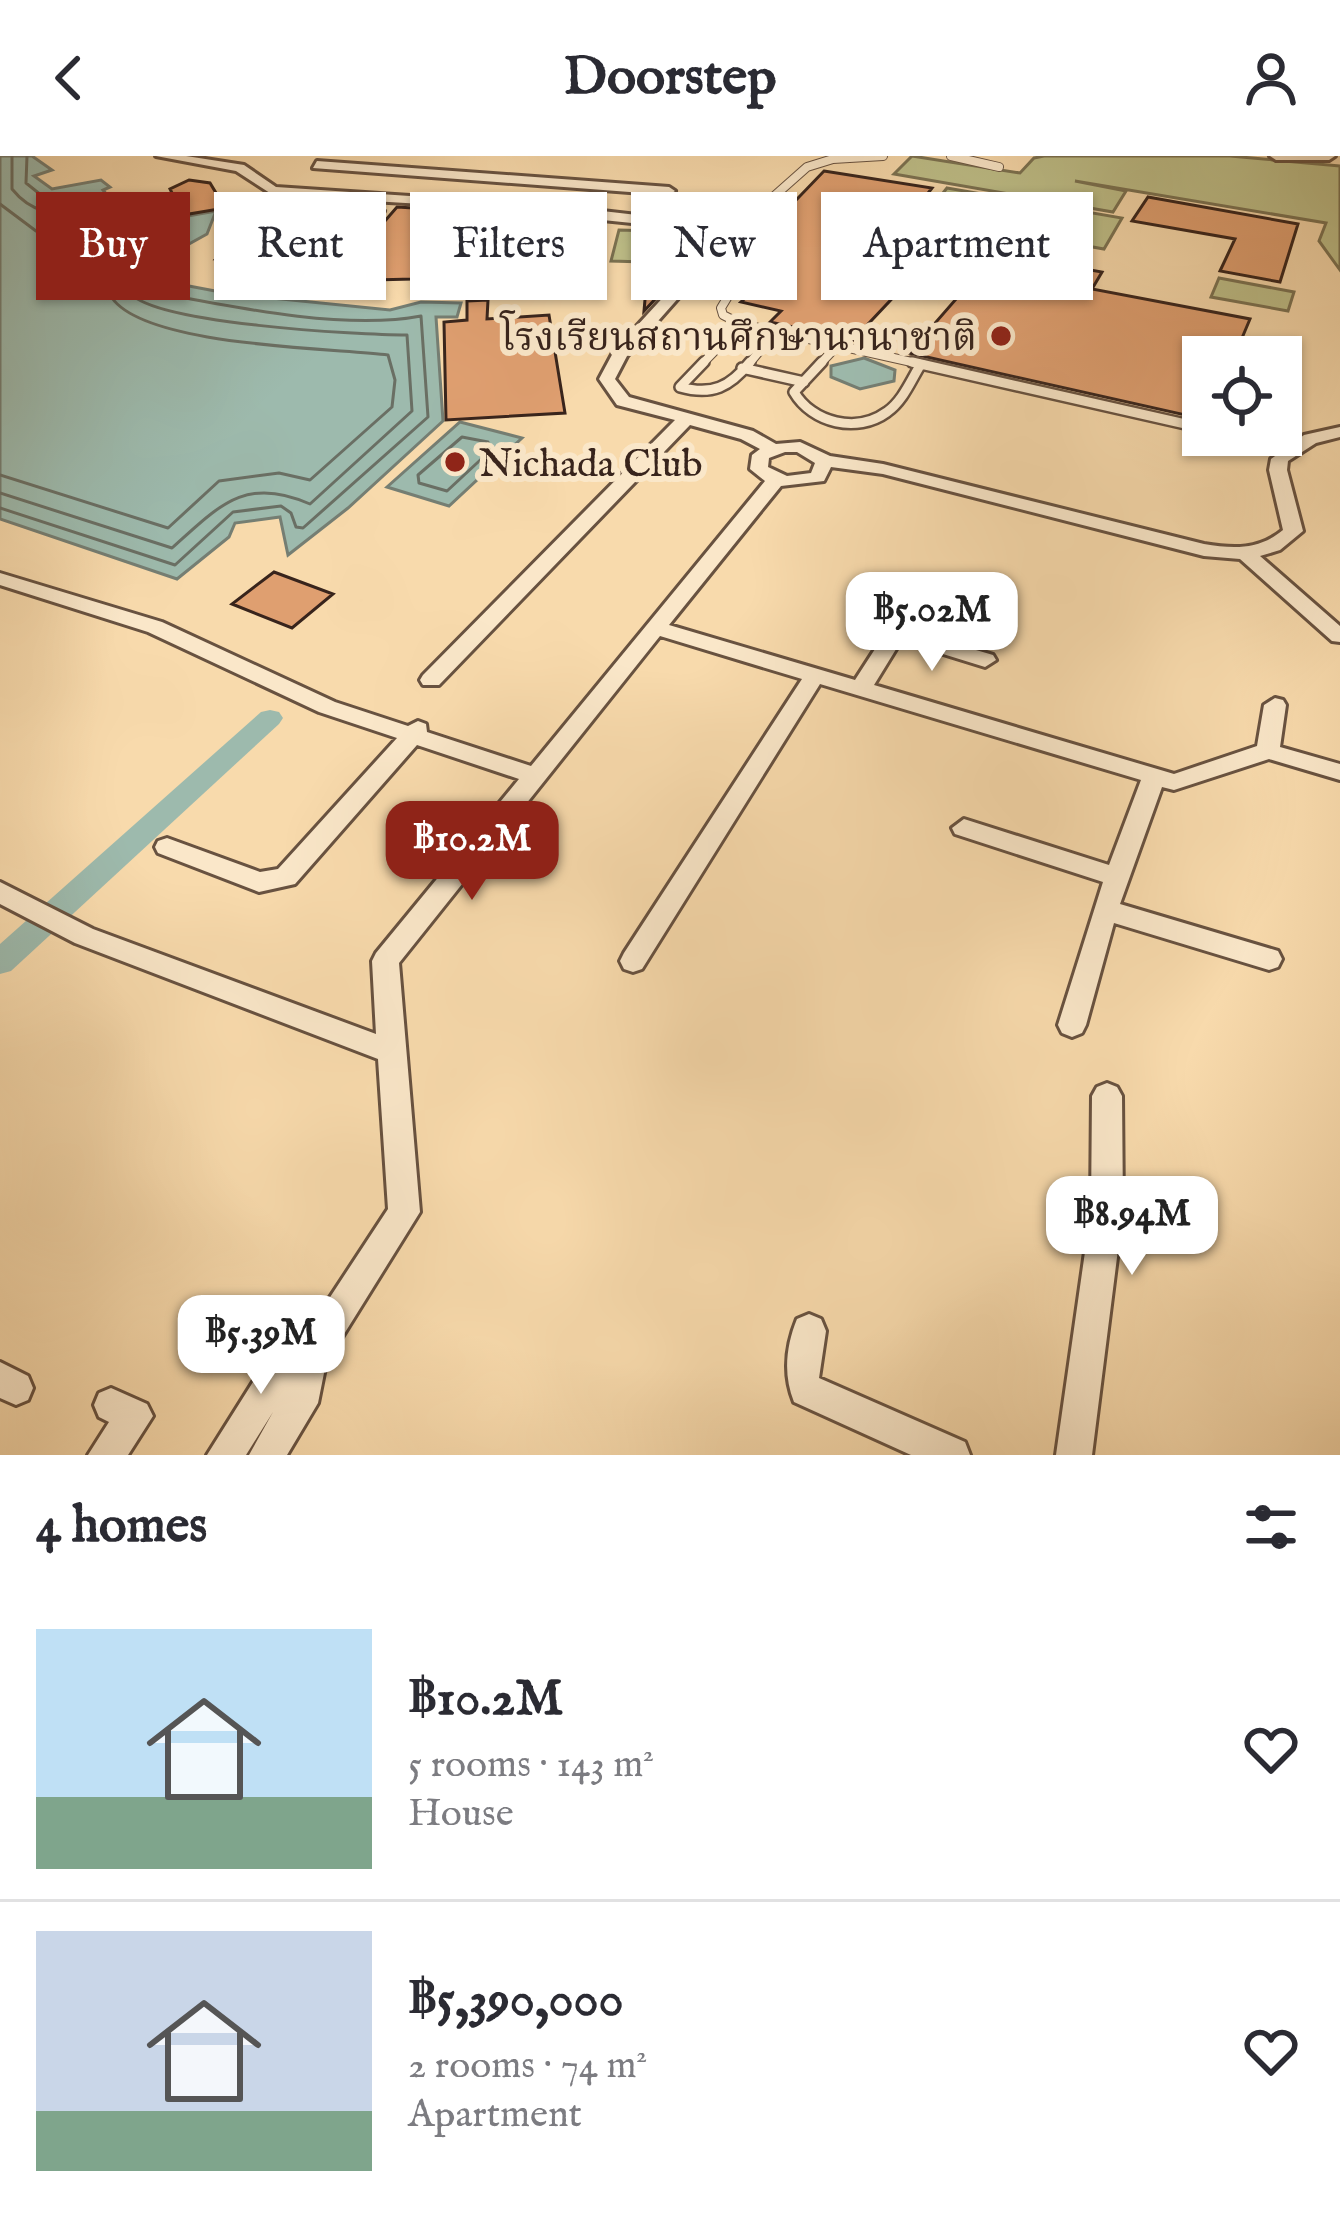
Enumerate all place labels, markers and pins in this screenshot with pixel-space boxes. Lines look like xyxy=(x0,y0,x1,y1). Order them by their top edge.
place label: โรงเรียนสถานศึกษานานาชาติ xyxy=(499,310,977,364)
marker: โรงเรียนสถานศึกษานานาชาติ xyxy=(988,323,1014,349)
place label: Nichada Club xyxy=(479,441,703,490)
marker: Nichada Club xyxy=(442,449,468,475)
pin: ฿5.02M xyxy=(834,572,1030,674)
pin: ฿10.2M xyxy=(374,801,570,903)
pin: ฿8.94M xyxy=(1034,1176,1230,1278)
pin: ฿5.39M xyxy=(163,1295,359,1397)

